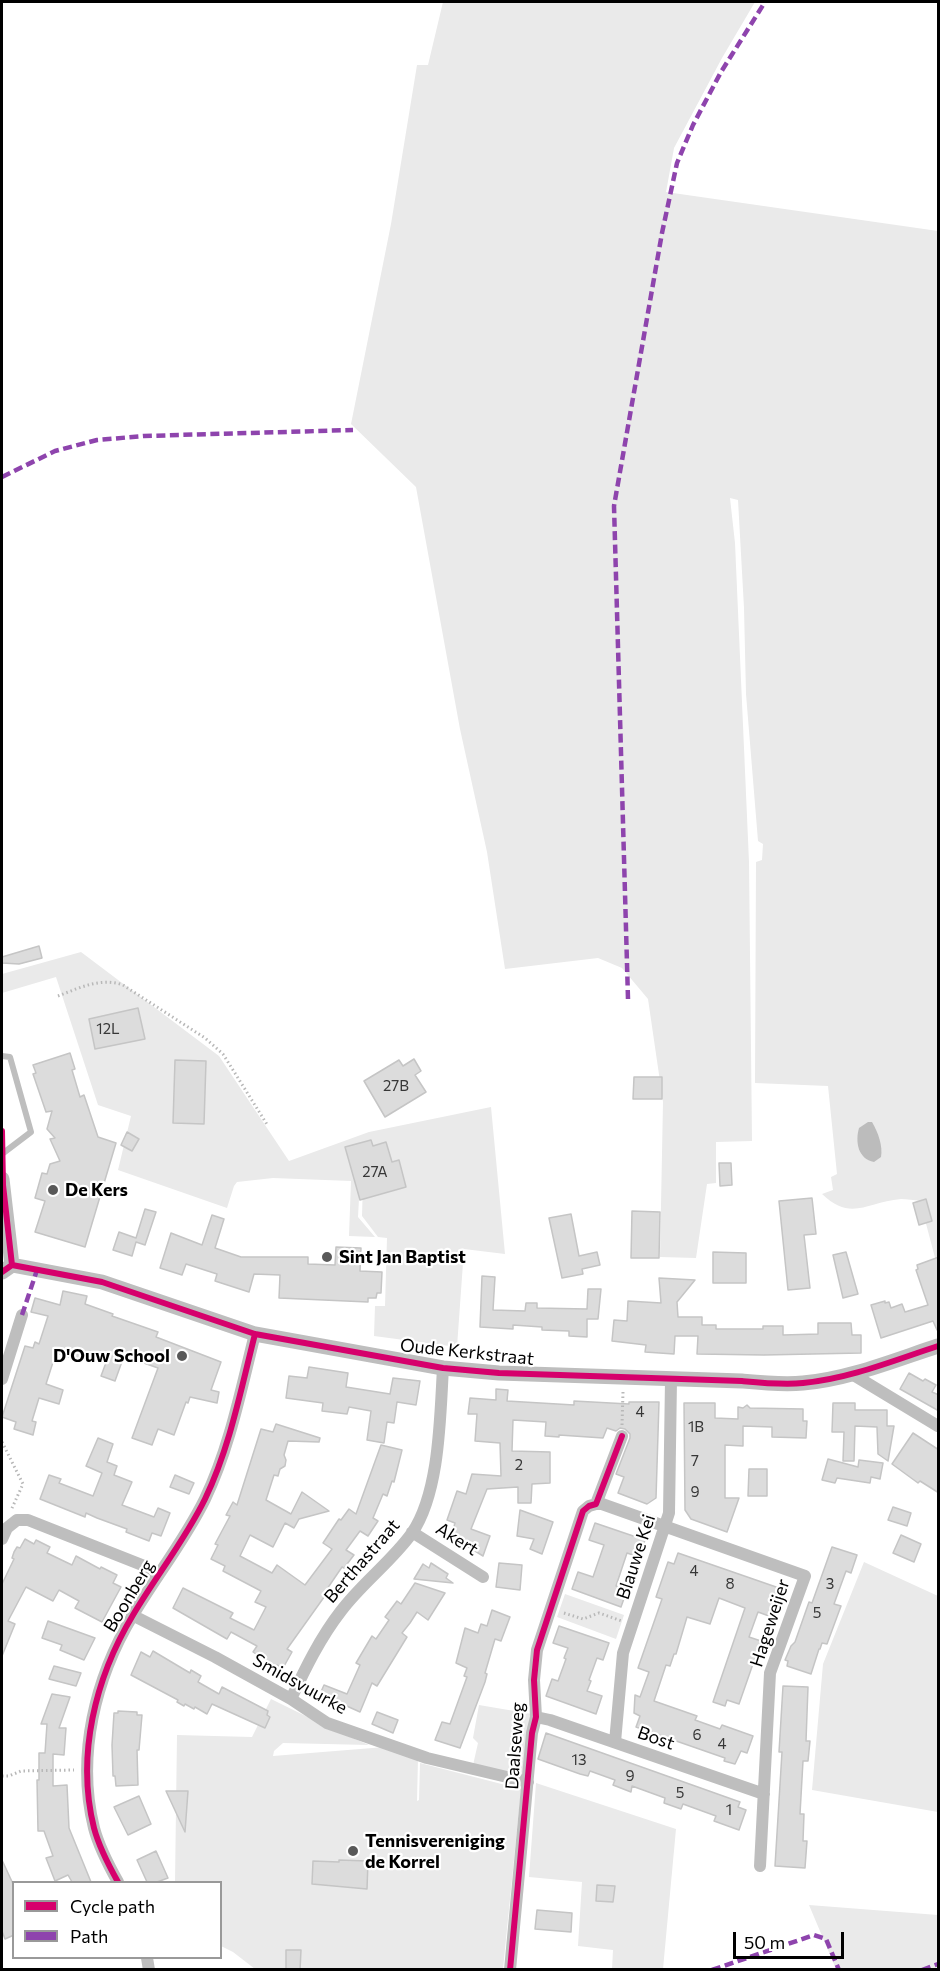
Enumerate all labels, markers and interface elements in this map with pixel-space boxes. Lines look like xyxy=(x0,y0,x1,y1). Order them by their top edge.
house number: 12L xyxy=(96,1020,120,1038)
house number: 27B xyxy=(383,1077,409,1095)
house number: 27A xyxy=(362,1163,388,1181)
place label: De Kers xyxy=(65,1179,128,1201)
marker: De Kers xyxy=(46,1183,60,1197)
place label: Sint Jan Baptist xyxy=(339,1246,466,1268)
marker: Sint Jan Baptist xyxy=(320,1250,334,1264)
street label: Oude Kerkstraat xyxy=(399,1334,535,1370)
place label: D'Ouw School xyxy=(53,1345,170,1367)
marker: D'Ouw School xyxy=(175,1349,189,1363)
house number: 4 xyxy=(636,1403,644,1421)
house number: 1B xyxy=(688,1418,704,1436)
house number: 7 xyxy=(691,1452,699,1470)
house number: 2 xyxy=(515,1456,523,1474)
house number: 9 xyxy=(690,1483,700,1501)
street label: Blauwe Kei xyxy=(612,1512,660,1602)
street label: Berthastraat xyxy=(320,1515,404,1607)
street label: Akert xyxy=(432,1518,482,1560)
street label: Boonberg xyxy=(99,1556,159,1636)
house number: 4 xyxy=(690,1562,698,1580)
house number: 8 xyxy=(725,1575,735,1593)
house number: 3 xyxy=(826,1575,834,1593)
street label: Hageweijer xyxy=(746,1576,794,1670)
house number: 5 xyxy=(813,1604,821,1622)
street label: Smidsvuurke xyxy=(249,1649,351,1719)
street label: Daalseweg xyxy=(501,1702,529,1790)
street label: Bost xyxy=(635,1722,677,1754)
house number: 6 xyxy=(692,1726,702,1744)
house number: 4 xyxy=(718,1735,726,1753)
house number: 13 xyxy=(572,1751,586,1769)
house number: 9 xyxy=(625,1767,635,1785)
house number: 5 xyxy=(676,1784,684,1802)
house number: 1 xyxy=(726,1801,732,1819)
place label: Tennisvereniging de Korrel xyxy=(365,1830,505,1872)
marker: Tennisvereniging de Korrel xyxy=(346,1844,360,1858)
legend xyxy=(12,1881,222,1959)
text: Cycle path xyxy=(70,1895,155,1917)
scale bar xyxy=(736,1920,847,1958)
text: Path xyxy=(70,1925,108,1947)
text: 50 m xyxy=(744,1931,785,1953)

